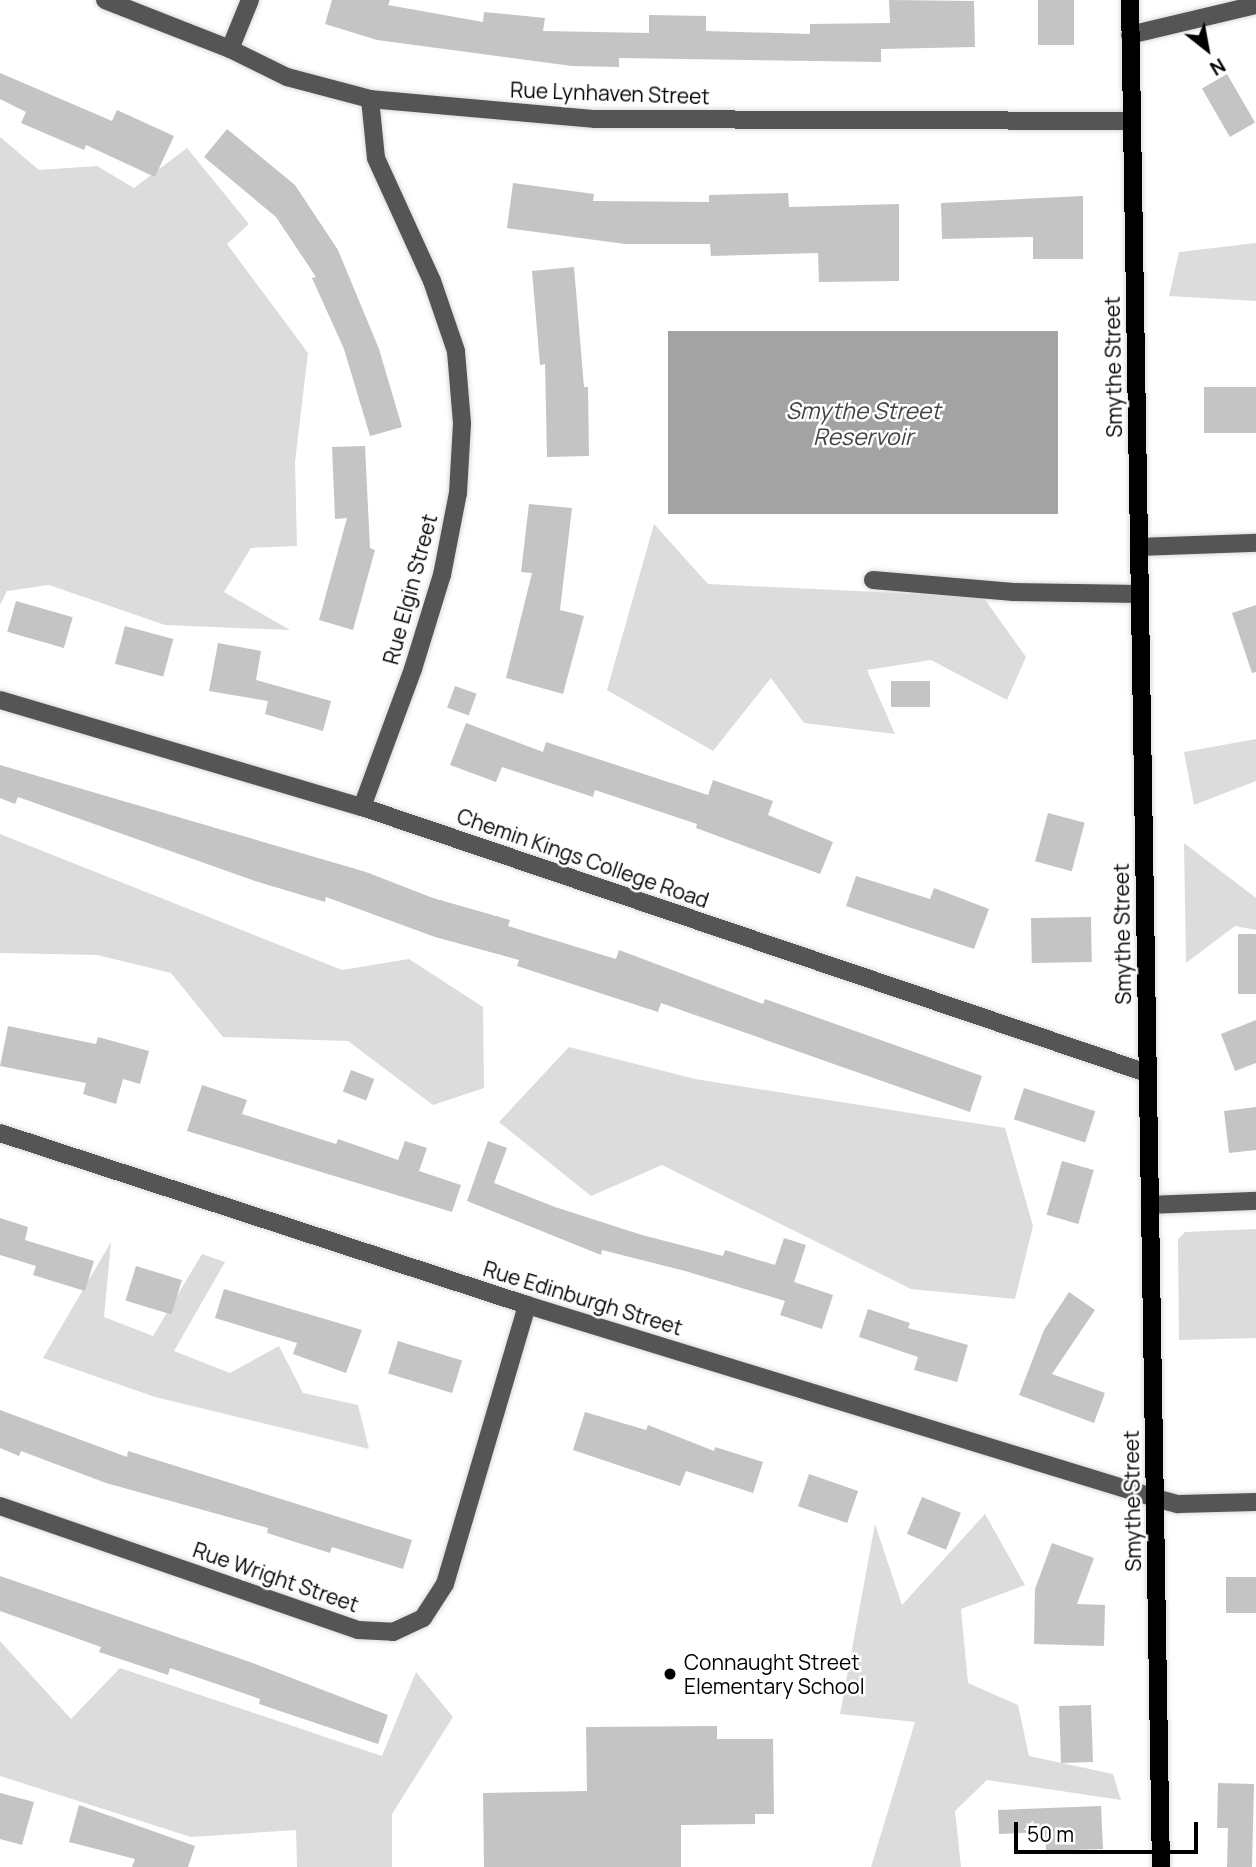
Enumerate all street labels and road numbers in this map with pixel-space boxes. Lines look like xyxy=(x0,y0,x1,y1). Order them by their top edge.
street label: Rue Lynhaven Street xyxy=(510,77,710,109)
street label: Smythe Street xyxy=(1099,296,1127,438)
street label: Rue Elgin Street xyxy=(378,511,442,667)
street label: Chemin Kings College Road xyxy=(454,803,712,913)
street label: Smythe Street xyxy=(1108,863,1136,1005)
street label: Rue Edinburgh Street xyxy=(480,1256,686,1340)
street label: Smythe Street xyxy=(1118,1430,1146,1572)
street label: Rue Wright Street xyxy=(190,1537,362,1617)

